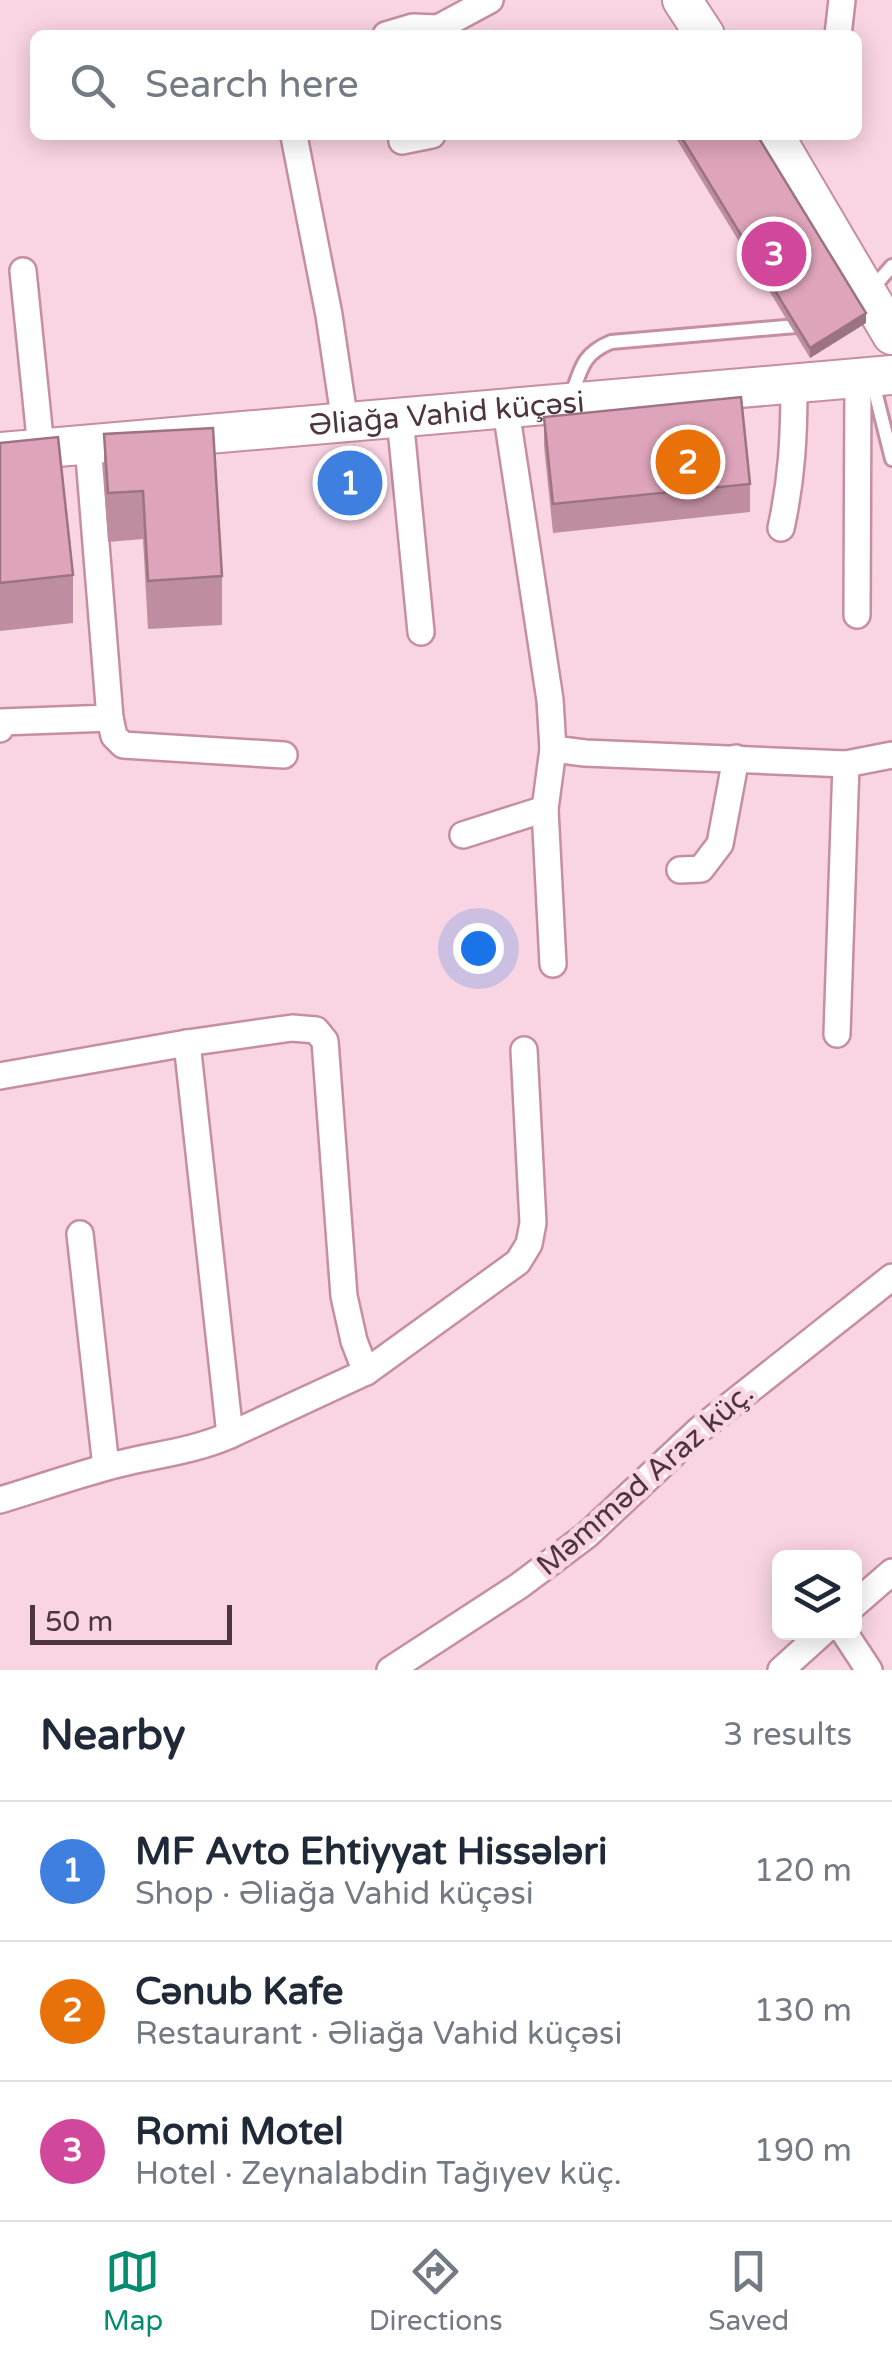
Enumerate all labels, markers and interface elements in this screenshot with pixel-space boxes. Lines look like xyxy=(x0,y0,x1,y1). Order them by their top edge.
search box xyxy=(30,30,862,140)
icon: search xyxy=(65,58,120,113)
text: Search here xyxy=(145,62,359,108)
pin: 3 xyxy=(742,216,806,292)
street label: Əliağa Vahid küçəsi xyxy=(307,384,586,444)
pin: 2 xyxy=(656,424,720,500)
pin: 1 xyxy=(318,446,382,520)
your location xyxy=(453,923,504,974)
street label: Məmməd Araz küç. xyxy=(529,1375,762,1584)
map controls xyxy=(772,1550,862,1640)
button: layers xyxy=(772,1550,862,1640)
scale bar xyxy=(30,1600,232,1644)
text: 50 m xyxy=(45,1605,113,1639)
text: Nearby xyxy=(40,1710,185,1761)
text: 3 results xyxy=(723,1716,852,1754)
text: MF Avto Ehtiyyat Hissələri xyxy=(135,1829,607,1875)
text: 1 xyxy=(62,1852,83,1890)
text: 120 m xyxy=(754,1852,852,1890)
text: Shop · Əliağa Vahid küçəsi xyxy=(135,1875,534,1913)
text: Cənub Kafe xyxy=(135,1969,344,2015)
text: 2 xyxy=(62,1992,83,2030)
text: 130 m xyxy=(754,1992,852,2030)
text: Restaurant · Əliağa Vahid küçəsi xyxy=(135,2015,622,2053)
text: Romi Motel xyxy=(135,2109,344,2155)
text: 3 xyxy=(62,2132,83,2170)
text: 190 m xyxy=(754,2132,852,2170)
text: Hotel · Zeynalabdin Tağıyev küç. xyxy=(135,2155,622,2193)
tab: Map xyxy=(103,2244,163,2338)
tab: Directions xyxy=(369,2244,503,2338)
tab: Saved xyxy=(708,2244,789,2338)

